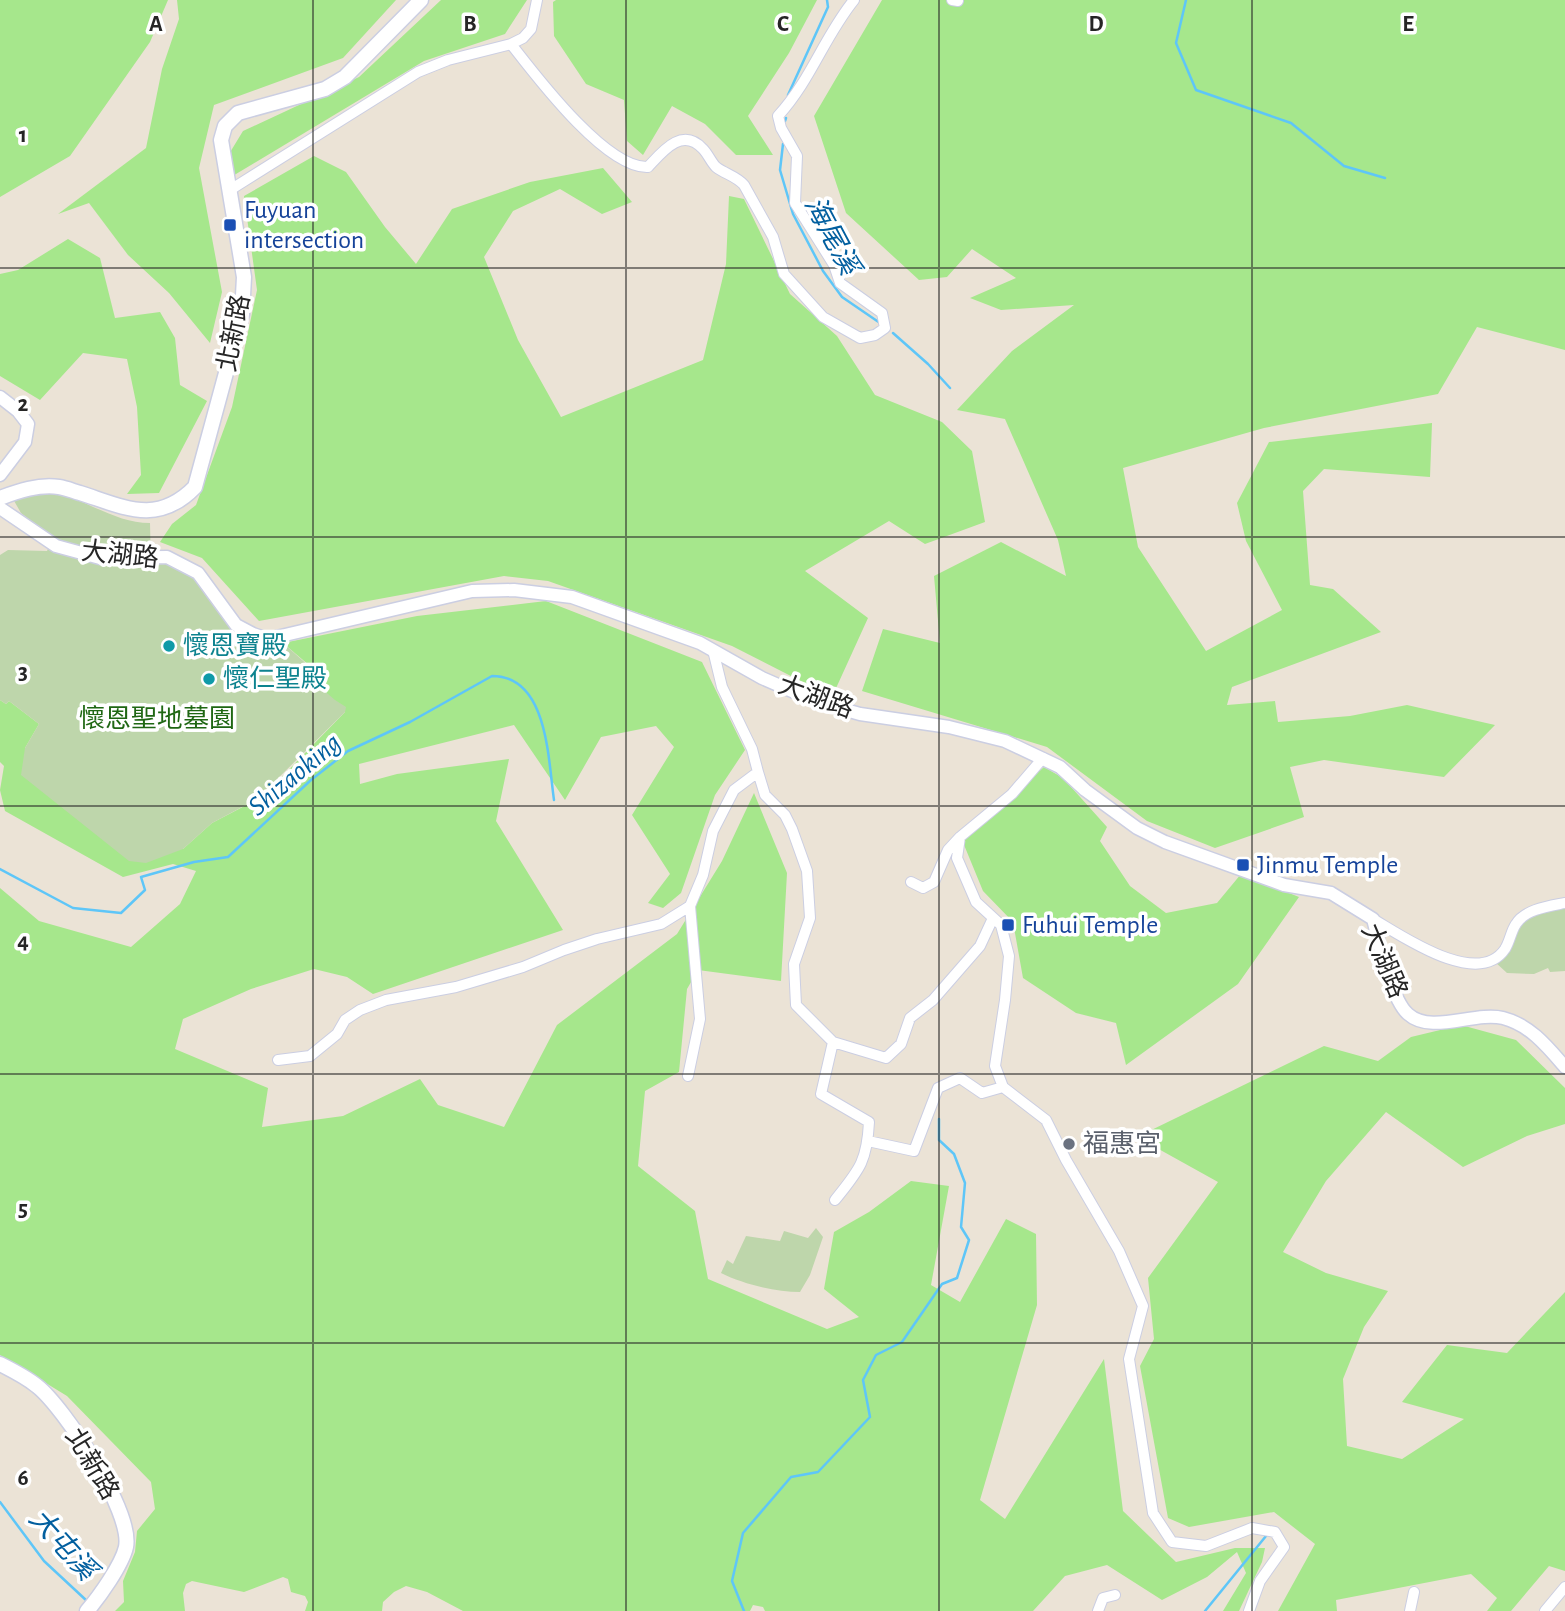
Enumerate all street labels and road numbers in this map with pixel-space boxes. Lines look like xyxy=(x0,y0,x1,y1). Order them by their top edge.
street label: 北新路 xyxy=(213,292,254,374)
street label: 大湖路 xyxy=(80,537,160,572)
street label: 大湖路 xyxy=(775,671,857,723)
street label: 大湖路 xyxy=(1357,920,1412,1002)
street label: 北新路 xyxy=(61,1423,124,1504)

